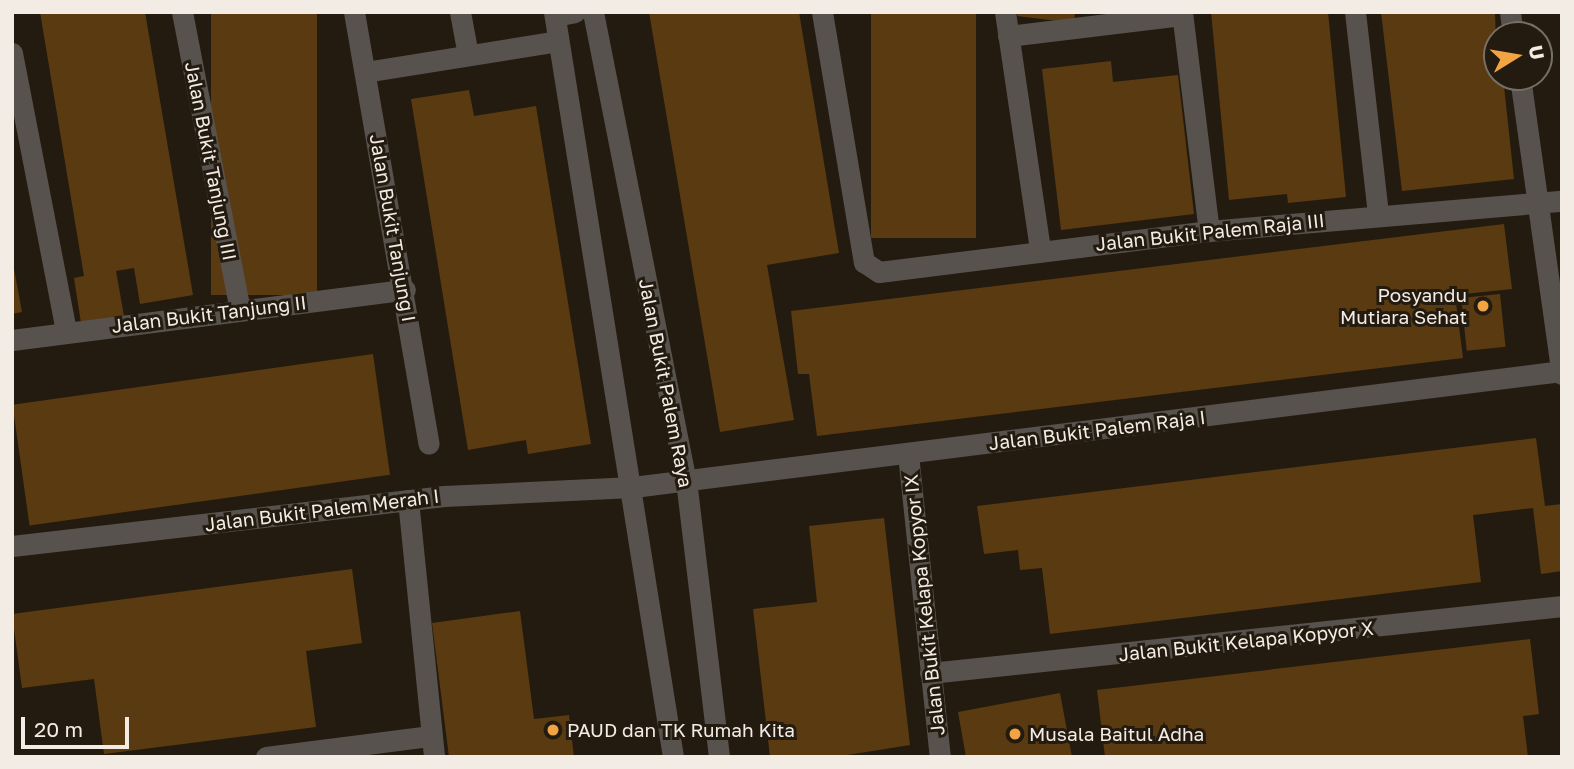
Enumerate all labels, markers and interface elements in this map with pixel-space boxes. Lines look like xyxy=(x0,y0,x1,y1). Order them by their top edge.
north arrow xyxy=(1483,21,1553,91)
text: U xyxy=(1525,43,1550,61)
street label: Jalan Bukit Tanjung III xyxy=(181,60,241,262)
street label: Jalan Bukit Tanjung I xyxy=(365,132,421,324)
street label: Jalan Bukit Palem Raja III xyxy=(1094,209,1326,255)
street label: Jalan Bukit Palem Raya xyxy=(635,277,697,489)
place label: Posyandu Mutiara Sehat xyxy=(1340,284,1467,328)
street label: Jalan Bukit Tanjung II xyxy=(110,291,308,337)
marker: Posyandu Mutiara Sehat xyxy=(1473,296,1493,316)
street label: Jalan Bukit Palem Raja I xyxy=(987,405,1207,455)
street label: Jalan Bukit Kelapa Kopyor IX xyxy=(899,473,949,737)
street label: Jalan Bukit Palem Merah I xyxy=(203,484,441,536)
street label: Jalan Bukit Kelapa Kopyor X xyxy=(1117,616,1375,666)
scale bar xyxy=(24,702,133,746)
text: 20 m xyxy=(34,716,83,742)
place label: PAUD dan TK Rumah Kita xyxy=(567,719,795,741)
marker: PAUD dan TK Rumah Kita xyxy=(545,722,561,738)
place label: Musala Baitul Adha xyxy=(1029,723,1204,745)
marker: Musala Baitul Adha xyxy=(1007,726,1023,742)

